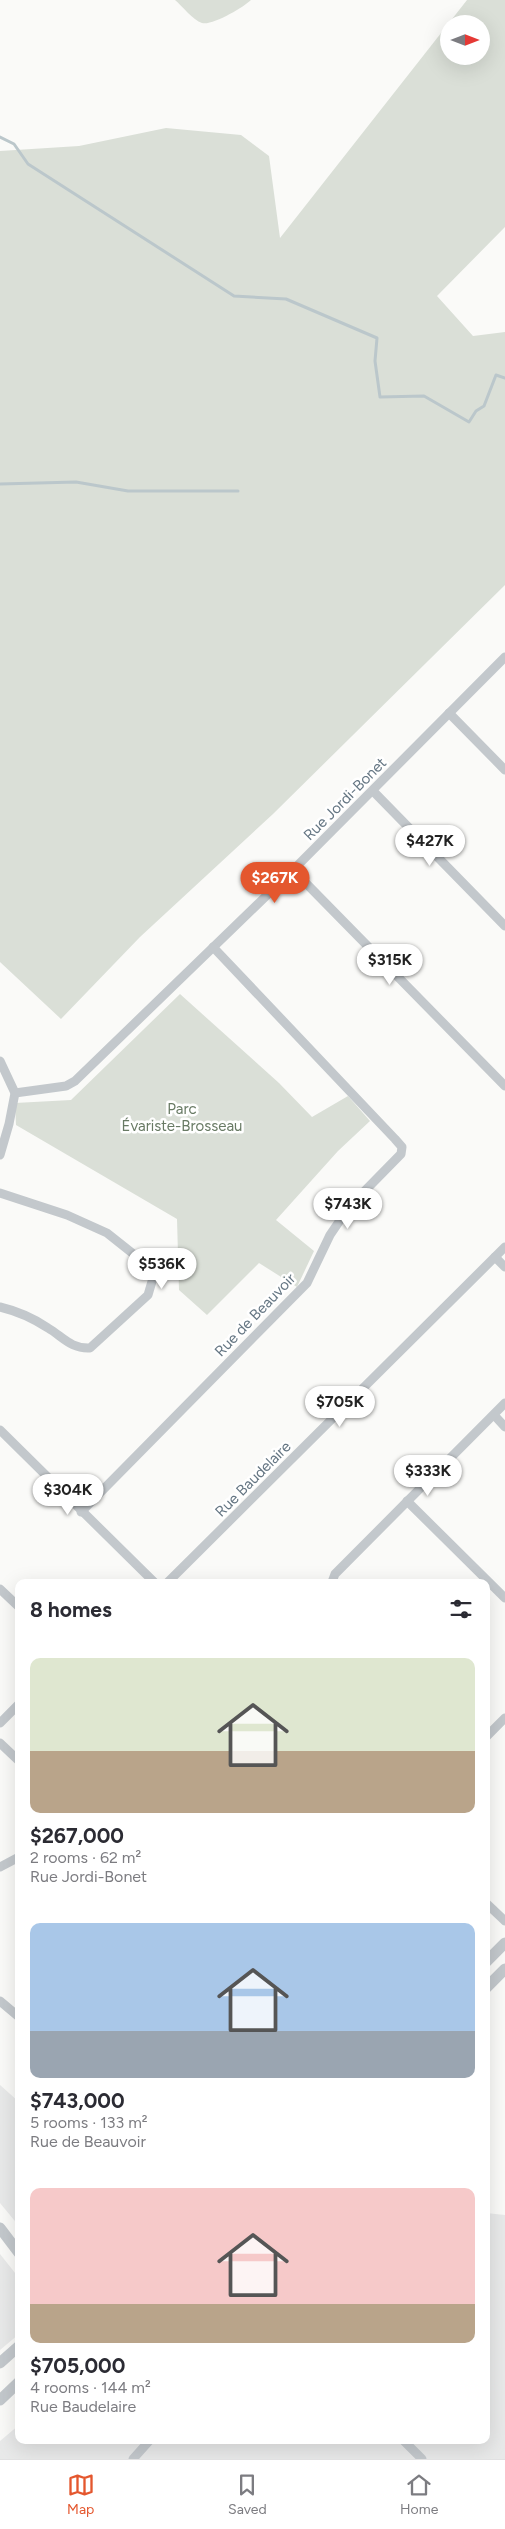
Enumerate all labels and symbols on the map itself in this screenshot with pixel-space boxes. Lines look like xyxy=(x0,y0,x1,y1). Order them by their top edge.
north arrow xyxy=(440,15,490,65)
street label: Rue Jordi-Bonet xyxy=(300,754,390,844)
pin: $427K xyxy=(395,824,465,867)
pin: $267K xyxy=(240,862,310,904)
pin: $315K xyxy=(355,944,425,986)
park label: Parc Évariste-Brosseau xyxy=(122,1100,242,1135)
pin: $743K xyxy=(313,1188,383,1230)
pin: $536K xyxy=(127,1248,197,1290)
street label: Rue de Beauvoir xyxy=(211,1270,299,1360)
pin: $705K xyxy=(305,1386,375,1428)
street label: Rue Baudelaire xyxy=(211,1437,295,1521)
pin: $333K xyxy=(393,1454,463,1497)
pin: $304K xyxy=(33,1474,103,1516)

